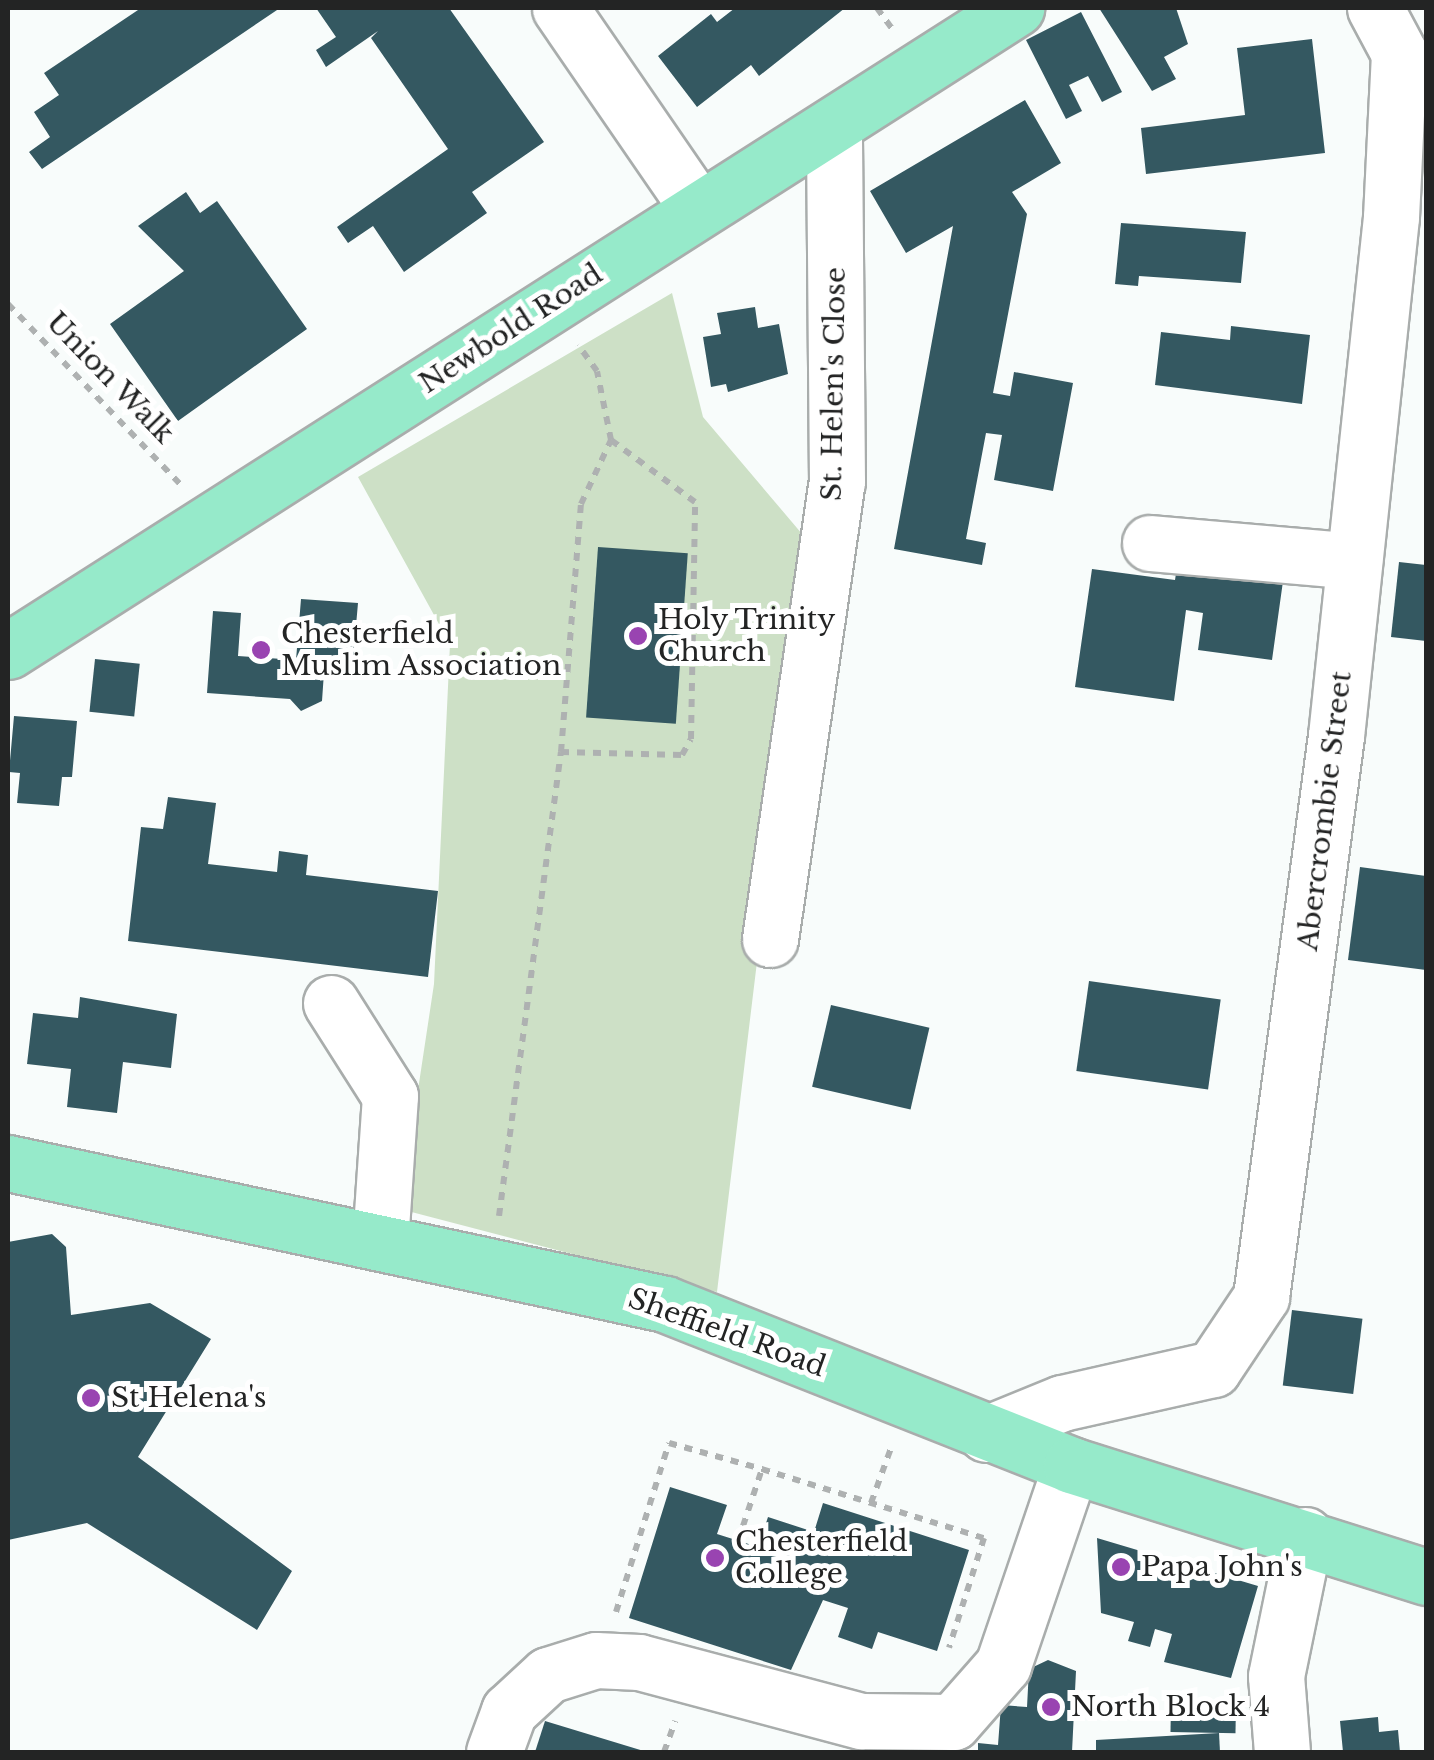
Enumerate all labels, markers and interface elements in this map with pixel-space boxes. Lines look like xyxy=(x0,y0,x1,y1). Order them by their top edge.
street label: Newbold Road xyxy=(413,257,609,401)
street label: St. Helen's Close xyxy=(815,267,853,501)
street label: Union Walk xyxy=(39,305,181,451)
place label: Holy Trinity Church xyxy=(658,603,837,669)
place label: Chesterfield Muslim Association xyxy=(281,617,562,683)
marker: Holy Trinity Church xyxy=(627,625,649,647)
marker: Chesterfield Muslim Association xyxy=(250,639,272,661)
street label: Abercrombie Street xyxy=(1291,669,1359,953)
street label: Sheffield Road xyxy=(624,1282,830,1384)
place label: St Helena's xyxy=(111,1381,267,1415)
marker: St Helena's xyxy=(80,1387,102,1409)
place label: Chesterfield College xyxy=(735,1525,908,1591)
marker: Chesterfield College xyxy=(704,1547,726,1569)
place label: Papa John's xyxy=(1141,1550,1303,1584)
marker: Papa John's xyxy=(1110,1556,1132,1578)
place label: North Block 4 xyxy=(1071,1690,1270,1724)
marker: North Block 4 xyxy=(1040,1696,1062,1718)

